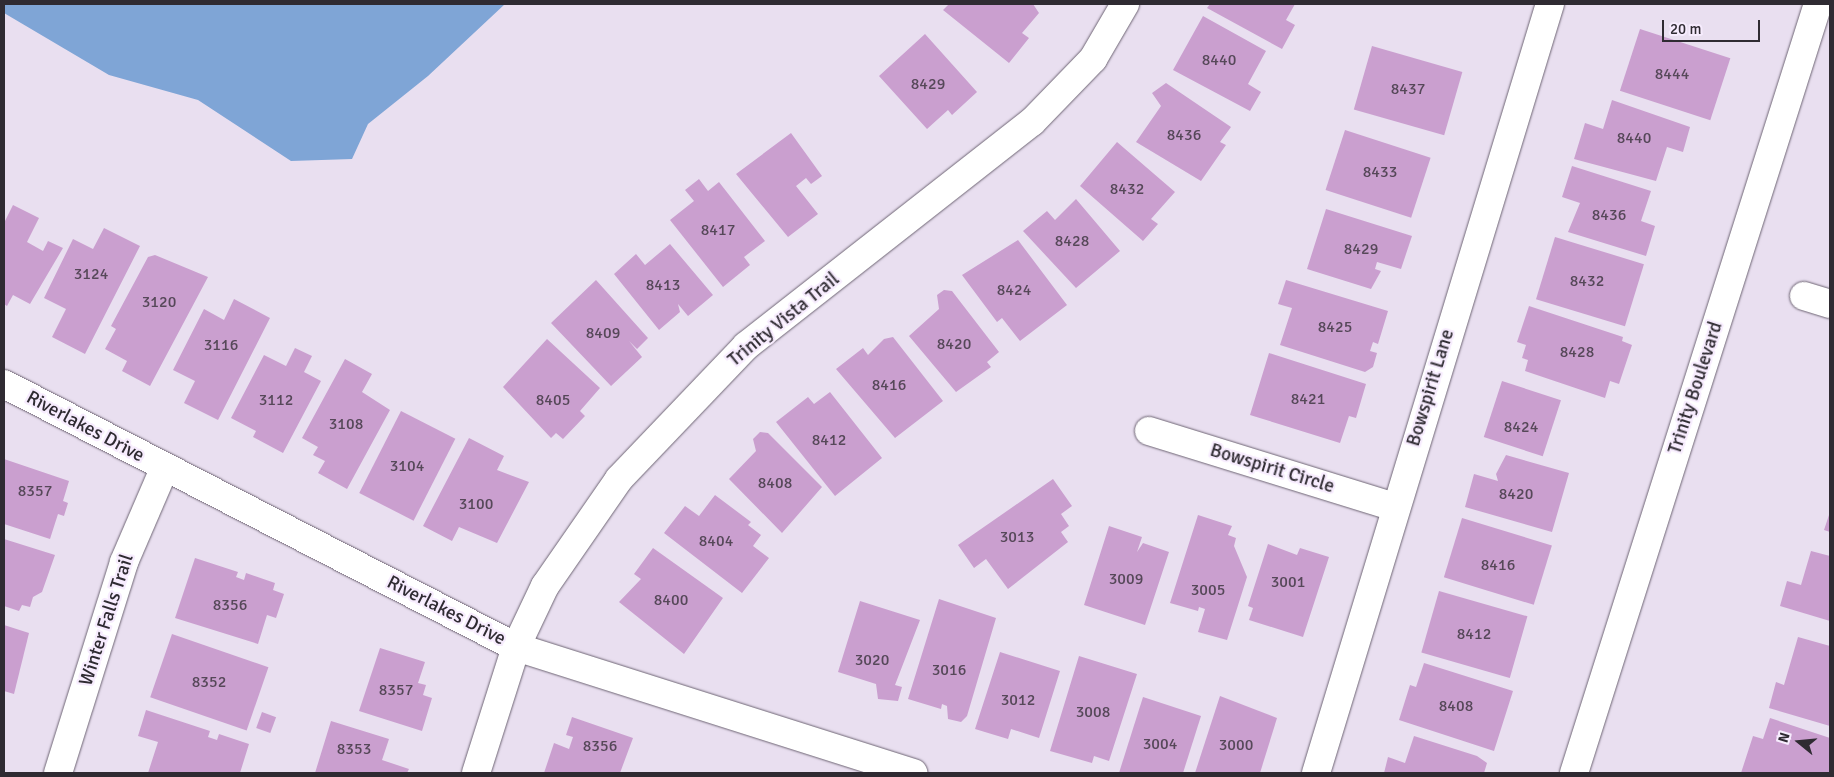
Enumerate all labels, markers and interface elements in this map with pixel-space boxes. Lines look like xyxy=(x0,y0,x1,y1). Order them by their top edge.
scale bar xyxy=(1664,10,1762,42)
text: 20 m xyxy=(1670,20,1701,38)
house number: 8440 xyxy=(1202,50,1236,70)
house number: 8444 xyxy=(1655,64,1689,84)
house number: 8429 xyxy=(911,74,945,94)
house number: 8437 xyxy=(1391,79,1425,99)
house number: 8436 xyxy=(1167,125,1201,145)
house number: 8440 xyxy=(1617,128,1651,148)
house number: 8433 xyxy=(1363,162,1397,182)
house number: 8432 xyxy=(1110,179,1144,199)
house number: 8436 xyxy=(1592,205,1626,225)
house number: 8417 xyxy=(701,220,735,240)
house number: 8428 xyxy=(1055,231,1089,251)
house number: 8429 xyxy=(1344,239,1378,259)
house number: 3124 xyxy=(74,264,108,284)
street label: Trinity Vista Trail xyxy=(724,268,844,372)
house number: 8432 xyxy=(1570,271,1604,291)
house number: 8413 xyxy=(646,275,680,295)
house number: 8424 xyxy=(997,280,1031,300)
house number: 3120 xyxy=(142,292,176,312)
house number: 8425 xyxy=(1318,317,1352,337)
street label: Trinity Boulevard xyxy=(1664,319,1728,457)
house number: 8409 xyxy=(586,323,620,343)
street label: Bowspirit Lane xyxy=(1402,327,1460,449)
house number: 8420 xyxy=(937,334,971,354)
house number: 3116 xyxy=(204,335,238,355)
house number: 8428 xyxy=(1560,342,1594,362)
house number: 8416 xyxy=(872,375,906,395)
street label: Riverlakes Drive xyxy=(22,386,148,468)
house number: 8421 xyxy=(1291,389,1325,409)
house number: 3112 xyxy=(259,390,293,410)
house number: 8405 xyxy=(536,390,570,410)
house number: 3108 xyxy=(329,414,363,434)
house number: 8424 xyxy=(1504,417,1538,437)
house number: 8412 xyxy=(812,430,846,450)
street label: Bowspirit Circle xyxy=(1207,439,1337,499)
house number: 3104 xyxy=(390,456,424,476)
house number: 8408 xyxy=(758,473,792,493)
house number: 8357 xyxy=(18,481,52,501)
house number: 8420 xyxy=(1499,484,1533,504)
house number: 3100 xyxy=(459,494,493,514)
house number: 3013 xyxy=(1000,527,1034,547)
house number: 8404 xyxy=(699,531,733,551)
street label: Winter Falls Trail xyxy=(75,551,139,689)
house number: 8416 xyxy=(1481,555,1515,575)
house number: 3009 xyxy=(1109,569,1143,589)
street label: Riverlakes Drive xyxy=(383,571,509,651)
house number: 3001 xyxy=(1271,572,1305,592)
house number: 3005 xyxy=(1191,580,1225,600)
house number: 8400 xyxy=(654,590,688,610)
house number: 8356 xyxy=(213,595,247,615)
house number: 8412 xyxy=(1457,624,1491,644)
house number: 3020 xyxy=(855,650,889,670)
house number: 3016 xyxy=(932,660,966,680)
house number: 8352 xyxy=(192,672,226,692)
house number: 8357 xyxy=(379,680,413,700)
house number: 3012 xyxy=(1001,690,1035,710)
house number: 8408 xyxy=(1439,696,1473,716)
house number: 3008 xyxy=(1076,702,1110,722)
north arrow xyxy=(1774,717,1824,767)
text: N xyxy=(1775,730,1794,745)
house number: 3004 xyxy=(1143,734,1177,754)
house number: 3000 xyxy=(1219,735,1253,755)
house number: 8356 xyxy=(583,736,617,756)
house number: 8353 xyxy=(337,739,371,759)

